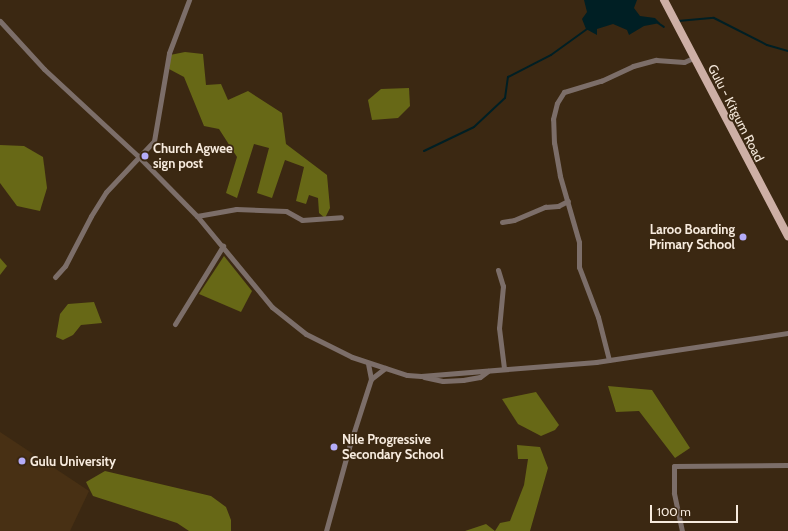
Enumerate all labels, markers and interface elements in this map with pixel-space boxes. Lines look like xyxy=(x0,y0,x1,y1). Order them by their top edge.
street label: Gulu - Kitgum Road xyxy=(705,62,767,164)
place label: Church Agwee sign post xyxy=(153,141,233,172)
marker: Church Agwee sign post xyxy=(140,151,150,161)
place label: Laroo Boarding Primary School xyxy=(649,222,735,253)
marker: Laroo Boarding Primary School xyxy=(738,232,748,242)
place label: Nile Progressive Secondary School xyxy=(342,432,444,463)
marker: Nile Progressive Secondary School xyxy=(329,442,339,452)
place label: Gulu University xyxy=(30,453,116,469)
marker: Gulu University xyxy=(17,456,27,466)
scale bar xyxy=(652,497,740,523)
text: 100 m xyxy=(657,504,691,519)

